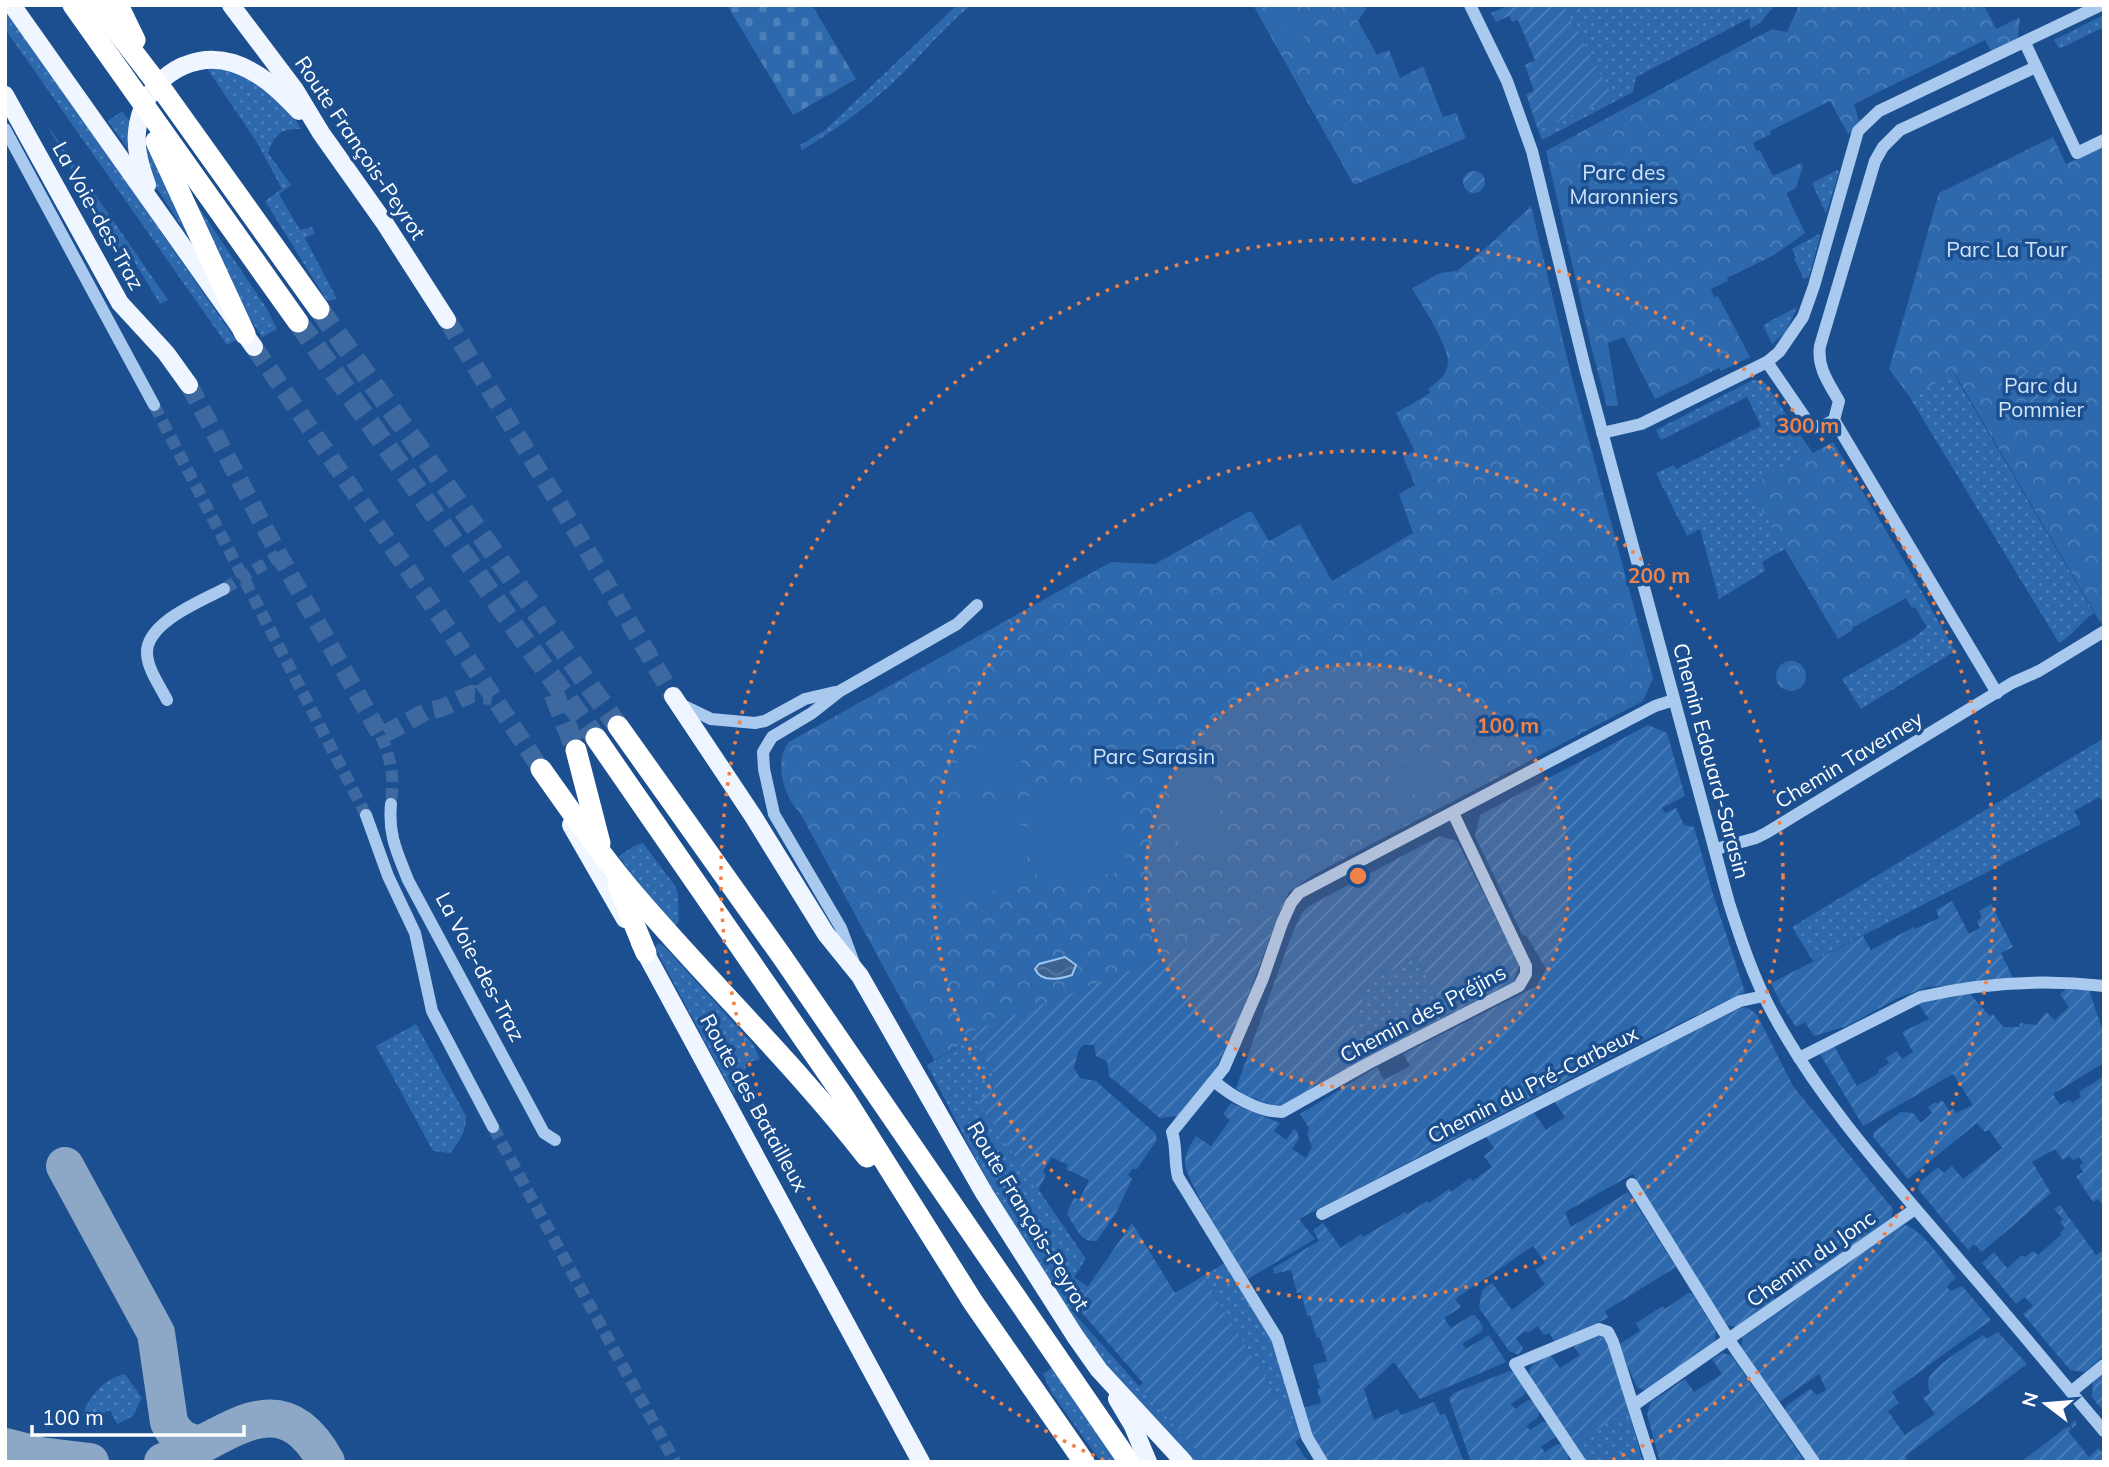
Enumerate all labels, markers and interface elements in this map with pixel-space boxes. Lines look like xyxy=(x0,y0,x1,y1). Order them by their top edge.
street label: Route François-Peyrot xyxy=(290,51,432,244)
street label: La Voie-des-Traz xyxy=(47,137,150,294)
park label: Parc des Maronniers xyxy=(1569,159,1679,209)
park label: Parc La Tour xyxy=(1946,236,2068,262)
park label: Parc du Pommier xyxy=(1998,372,2084,422)
text: 300 m xyxy=(1777,412,1839,438)
text: 200 m xyxy=(1628,562,1690,588)
street label: Chemin Edouard-Sarasin xyxy=(1668,640,1756,882)
street label: Chemin Taverney xyxy=(1770,705,1927,813)
text: 100 m xyxy=(1477,712,1539,738)
park label: Parc Sarasin xyxy=(1093,743,1215,769)
centre of rings xyxy=(1346,864,1370,888)
street label: La Voie-des-Traz xyxy=(431,887,531,1046)
street label: Chemin des Préjins xyxy=(1335,958,1510,1068)
street label: Route des Batailleux xyxy=(695,1009,815,1196)
street label: Chemin du Pré-Carbeux xyxy=(1423,1020,1642,1149)
street label: Route François-Peyrot xyxy=(962,1116,1095,1315)
street label: Chemin du Jonc xyxy=(1741,1204,1880,1312)
north arrow xyxy=(2011,1369,2081,1439)
text: N xyxy=(2016,1389,2043,1410)
scale bar xyxy=(32,1394,243,1438)
text: 100 m xyxy=(42,1404,104,1430)

